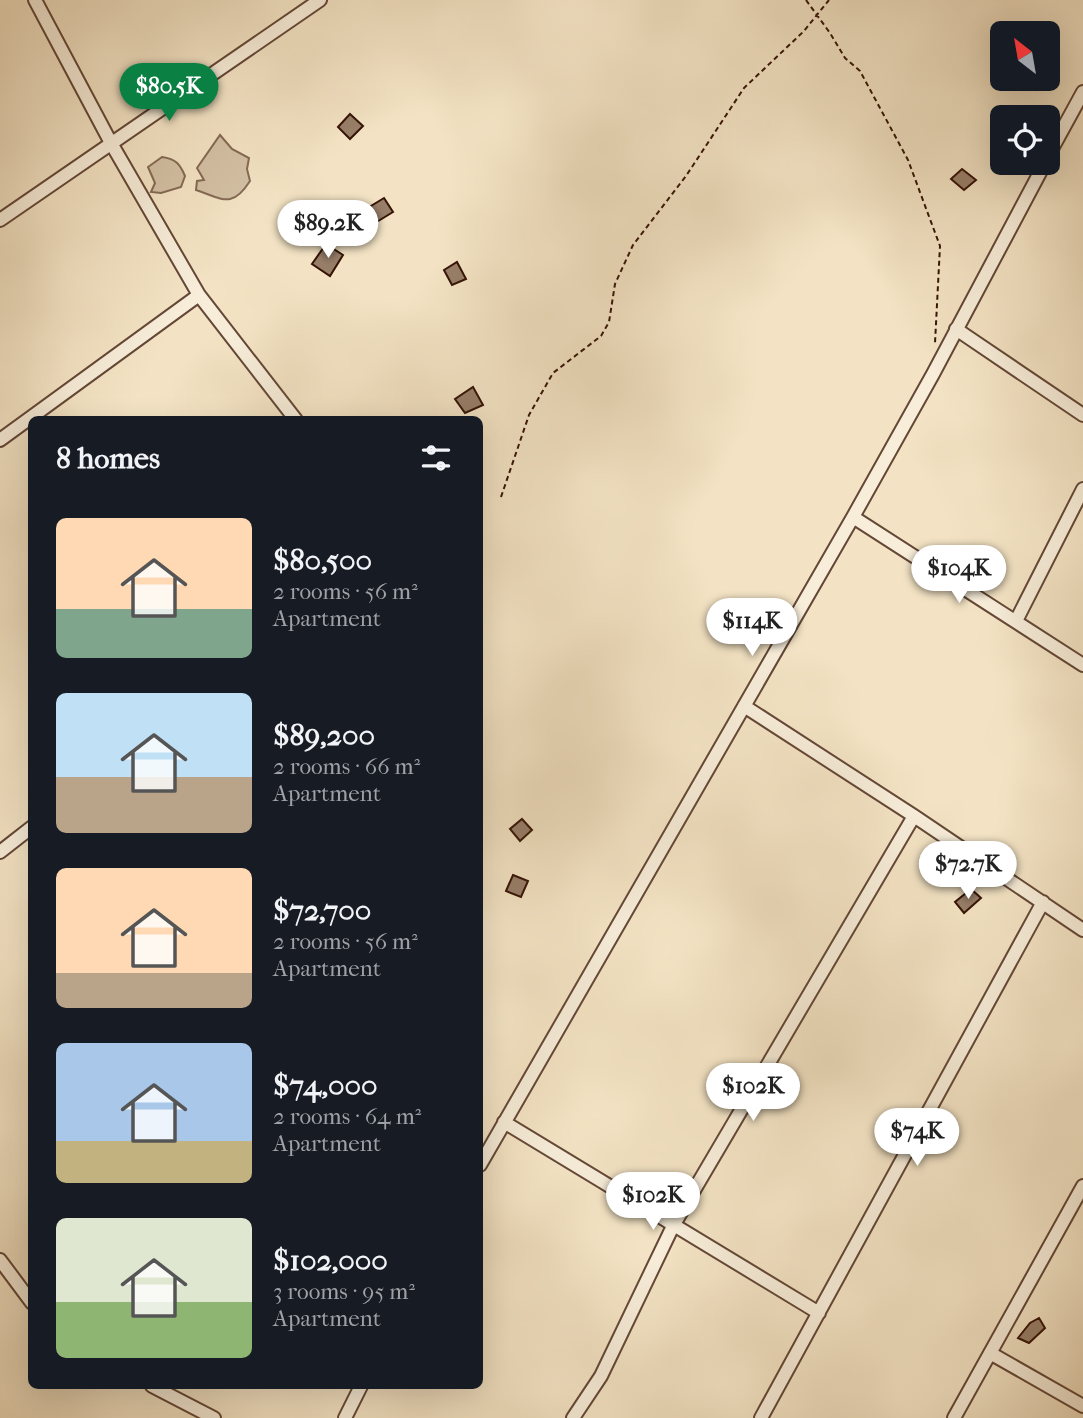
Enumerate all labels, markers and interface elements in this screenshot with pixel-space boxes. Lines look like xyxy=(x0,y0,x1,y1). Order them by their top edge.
north arrow xyxy=(990,21,1060,91)
map controls xyxy=(990,21,1060,175)
pin: $80.5K xyxy=(112,64,226,123)
text: $80.5K xyxy=(135,72,203,99)
button: locate xyxy=(990,105,1060,175)
pin: $89.2K xyxy=(271,201,385,260)
text: $89.2K xyxy=(293,209,363,236)
icon: filters xyxy=(417,439,455,477)
text: 8 homes xyxy=(56,441,160,476)
text: $80,500 xyxy=(273,543,372,578)
icon: home xyxy=(112,546,196,630)
pin: $104K xyxy=(910,546,1008,605)
text: $104K xyxy=(927,554,991,581)
text: 2 rooms · 56 m² xyxy=(273,578,418,605)
pin: $114K xyxy=(703,598,801,658)
text: Apartment xyxy=(273,605,381,632)
text: $114K xyxy=(722,607,782,634)
text: $89,200 xyxy=(273,718,375,753)
icon: home xyxy=(112,721,196,805)
text: 2 rooms · 66 m² xyxy=(273,753,420,780)
text: Apartment xyxy=(273,780,381,807)
pin: $72.7K xyxy=(911,842,1025,901)
text: $72.7K xyxy=(935,850,1001,877)
text: $72,700 xyxy=(273,893,371,928)
icon: home xyxy=(112,896,196,980)
text: 2 rooms · 56 m² xyxy=(273,928,418,955)
text: Apartment xyxy=(273,955,381,982)
pin: $102K xyxy=(704,1064,802,1123)
text: $74,000 xyxy=(273,1068,378,1103)
icon: home xyxy=(112,1071,196,1155)
text: $102K xyxy=(722,1072,784,1099)
text: 2 rooms · 64 m² xyxy=(273,1103,421,1130)
pin: $74K xyxy=(876,1108,958,1168)
text: $74K xyxy=(890,1117,944,1144)
text: Apartment xyxy=(273,1130,381,1157)
pin: $102K xyxy=(604,1172,702,1232)
text: $102K xyxy=(622,1181,684,1208)
text: $102,000 xyxy=(273,1243,388,1278)
icon: home xyxy=(112,1246,196,1330)
text: 3 rooms · 95 m² xyxy=(273,1278,415,1305)
text: Apartment xyxy=(273,1305,381,1332)

